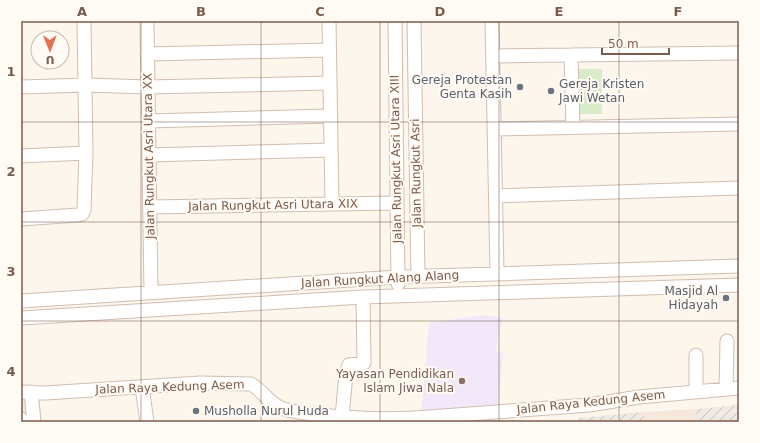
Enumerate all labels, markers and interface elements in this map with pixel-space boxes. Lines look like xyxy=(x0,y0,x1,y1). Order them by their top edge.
text: A xyxy=(77,4,87,19)
text: B xyxy=(196,4,206,19)
text: C xyxy=(315,4,325,19)
text: D xyxy=(435,4,446,19)
text: E xyxy=(555,4,563,19)
text: F xyxy=(674,4,682,19)
north arrow xyxy=(30,30,70,70)
scale bar xyxy=(602,30,669,56)
text: 50 m xyxy=(608,37,639,51)
text: U xyxy=(46,53,55,66)
text: 1 xyxy=(6,64,16,79)
street label: Jalan Rungkut Asri Utara XX xyxy=(141,73,157,240)
place label: Gereja Protestan Genta Kasih xyxy=(412,73,512,101)
street label: Jalan Rungkut Asri Utara XIII xyxy=(388,75,404,244)
place label: Gereja Kristen Jawi Wetan xyxy=(558,77,644,105)
marker: Gereja Protestan Genta Kasih xyxy=(515,82,525,92)
marker: Gereja Kristen Jawi Wetan xyxy=(546,86,556,96)
street label: Jalan Rungkut Asri xyxy=(408,118,424,229)
text: 2 xyxy=(6,164,16,179)
street label: Jalan Rungkut Asri Utara XIX xyxy=(187,197,358,213)
text: 3 xyxy=(6,264,16,279)
street label: Jalan Rungkut Alang Alang xyxy=(300,268,459,290)
place label: Masjid Al Hidayah xyxy=(664,284,718,312)
marker: Masjid Al Hidayah xyxy=(721,293,731,303)
text: 4 xyxy=(6,364,16,379)
place label: Yayasan Pendidikan Islam Jiwa Nala xyxy=(335,367,454,395)
marker: Yayasan Pendidikan Islam Jiwa Nala xyxy=(457,376,467,386)
street label: Jalan Raya Kedung Asem xyxy=(94,377,245,397)
street label: Jalan Raya Kedung Asem xyxy=(515,387,666,417)
place label: Musholla Nurul Huda xyxy=(204,404,329,418)
marker: Musholla Nurul Huda xyxy=(191,406,201,416)

